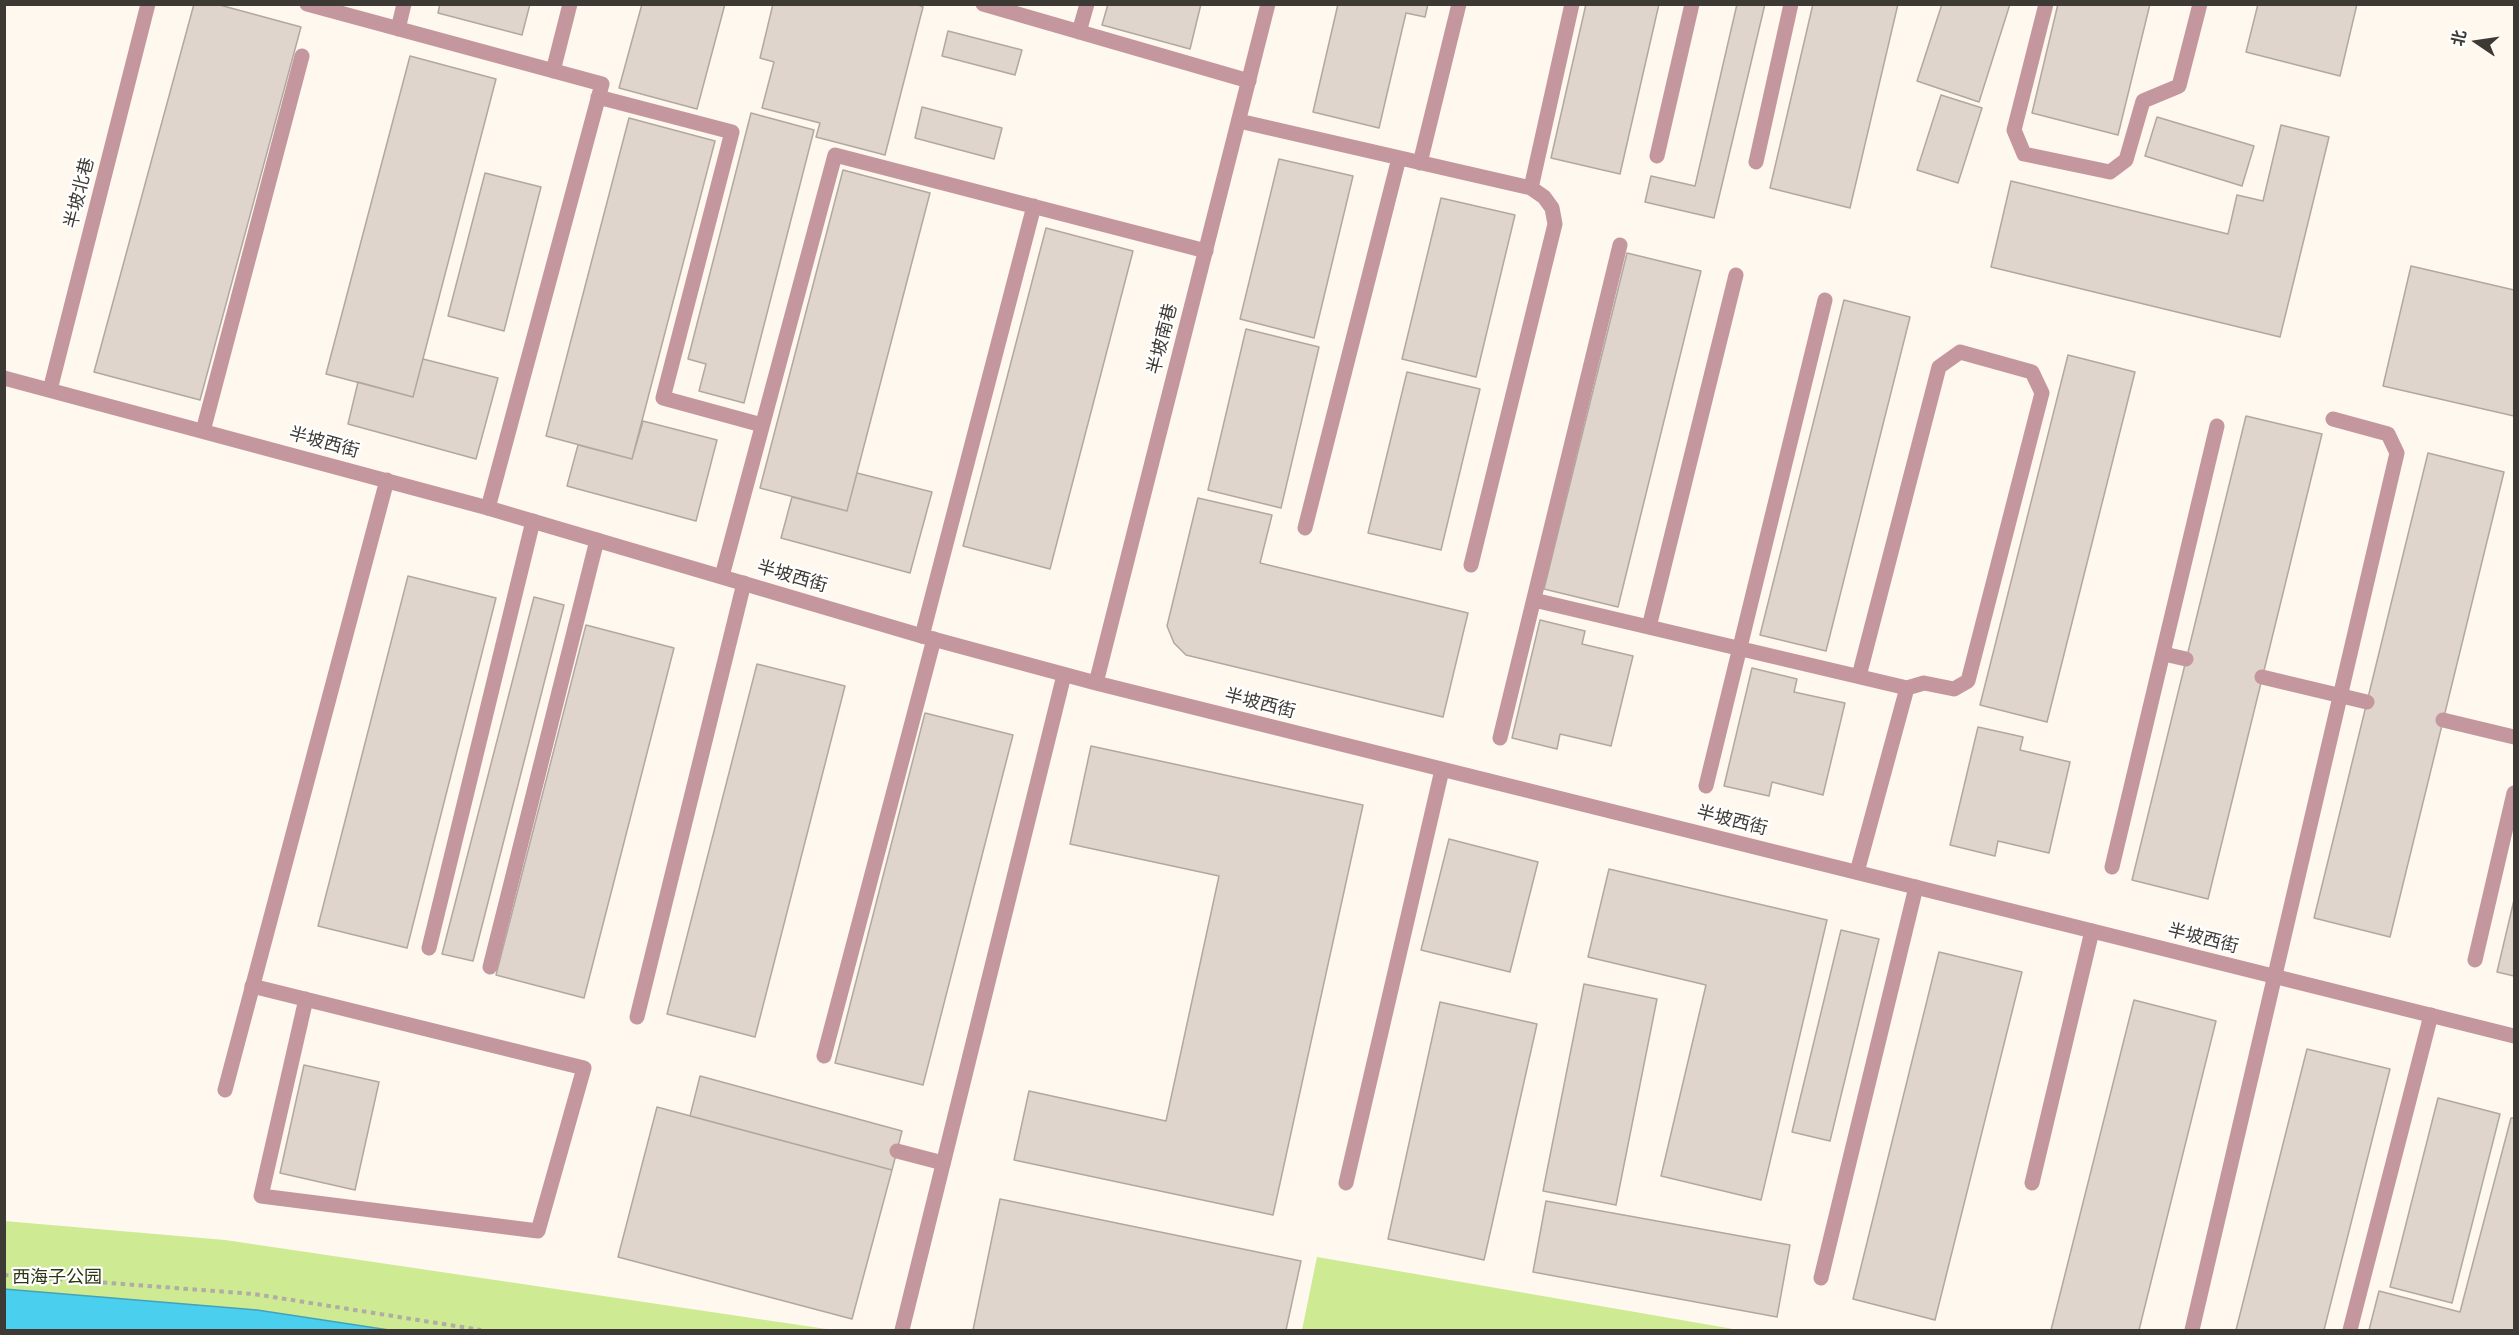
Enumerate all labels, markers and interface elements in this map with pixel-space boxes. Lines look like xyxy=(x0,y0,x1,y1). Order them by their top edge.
north arrow xyxy=(2447,12,2507,72)
text: 北 xyxy=(2449,28,2469,48)
street label: 半坡北巷 xyxy=(61,155,99,231)
street label: 半坡南巷 xyxy=(1144,301,1182,377)
street label: 半坡西街 xyxy=(286,423,362,463)
street label: 半坡西街 xyxy=(754,557,830,597)
street label: 半坡西街 xyxy=(1222,685,1298,723)
street label: 半坡西街 xyxy=(1694,802,1770,840)
street label: 半坡西街 xyxy=(2165,920,2241,958)
park label: 西海子公园 xyxy=(12,1267,102,1289)

